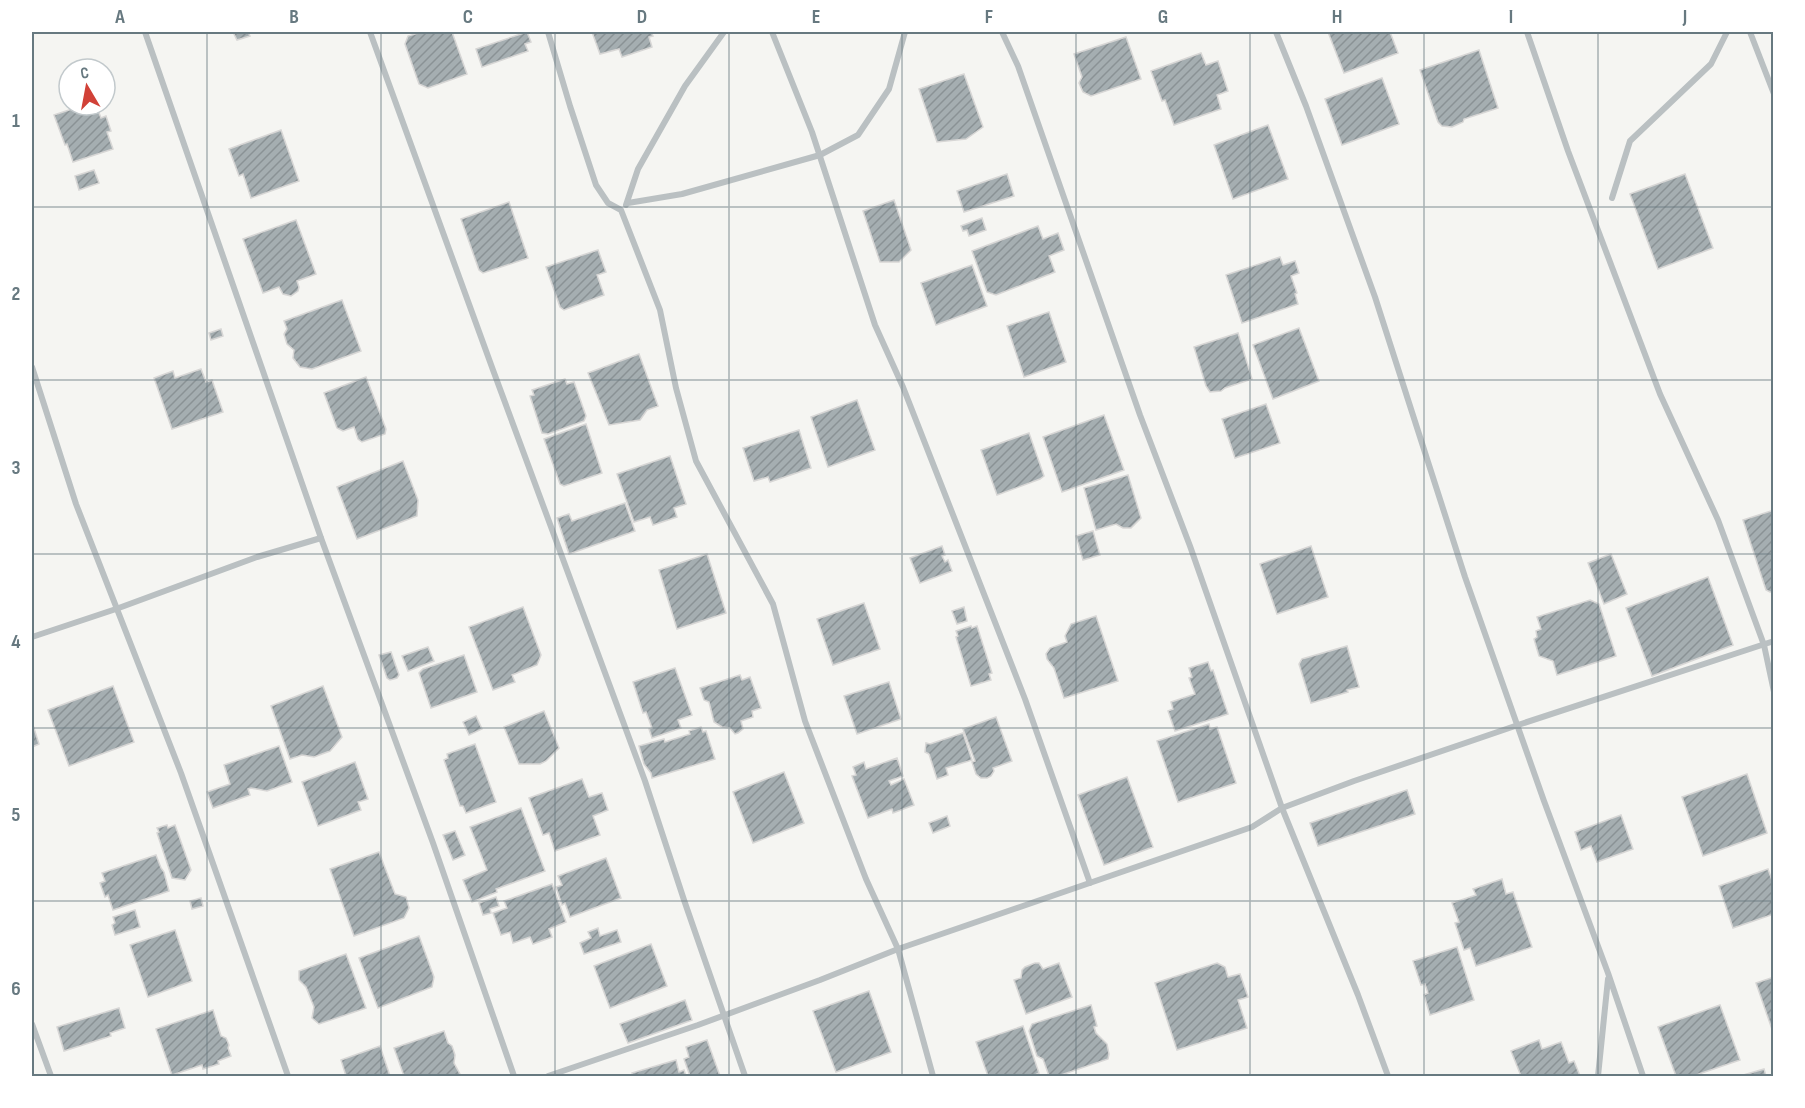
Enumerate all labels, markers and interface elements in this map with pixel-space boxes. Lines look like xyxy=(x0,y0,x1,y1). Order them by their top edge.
text: A xyxy=(114,5,125,29)
text: B xyxy=(289,5,299,29)
text: C xyxy=(463,5,473,29)
text: D xyxy=(637,5,647,29)
text: E xyxy=(812,5,820,29)
text: F xyxy=(985,5,993,29)
text: G xyxy=(1158,5,1168,29)
text: H xyxy=(1332,5,1342,29)
text: I xyxy=(1509,5,1513,29)
text: J xyxy=(1682,5,1687,29)
north arrow xyxy=(57,57,117,117)
text: С xyxy=(79,64,90,84)
text: 1 xyxy=(12,109,20,133)
text: 2 xyxy=(12,282,20,306)
text: 3 xyxy=(12,456,21,480)
text: 4 xyxy=(11,630,21,654)
text: 5 xyxy=(12,803,21,827)
text: 6 xyxy=(11,977,21,1001)

